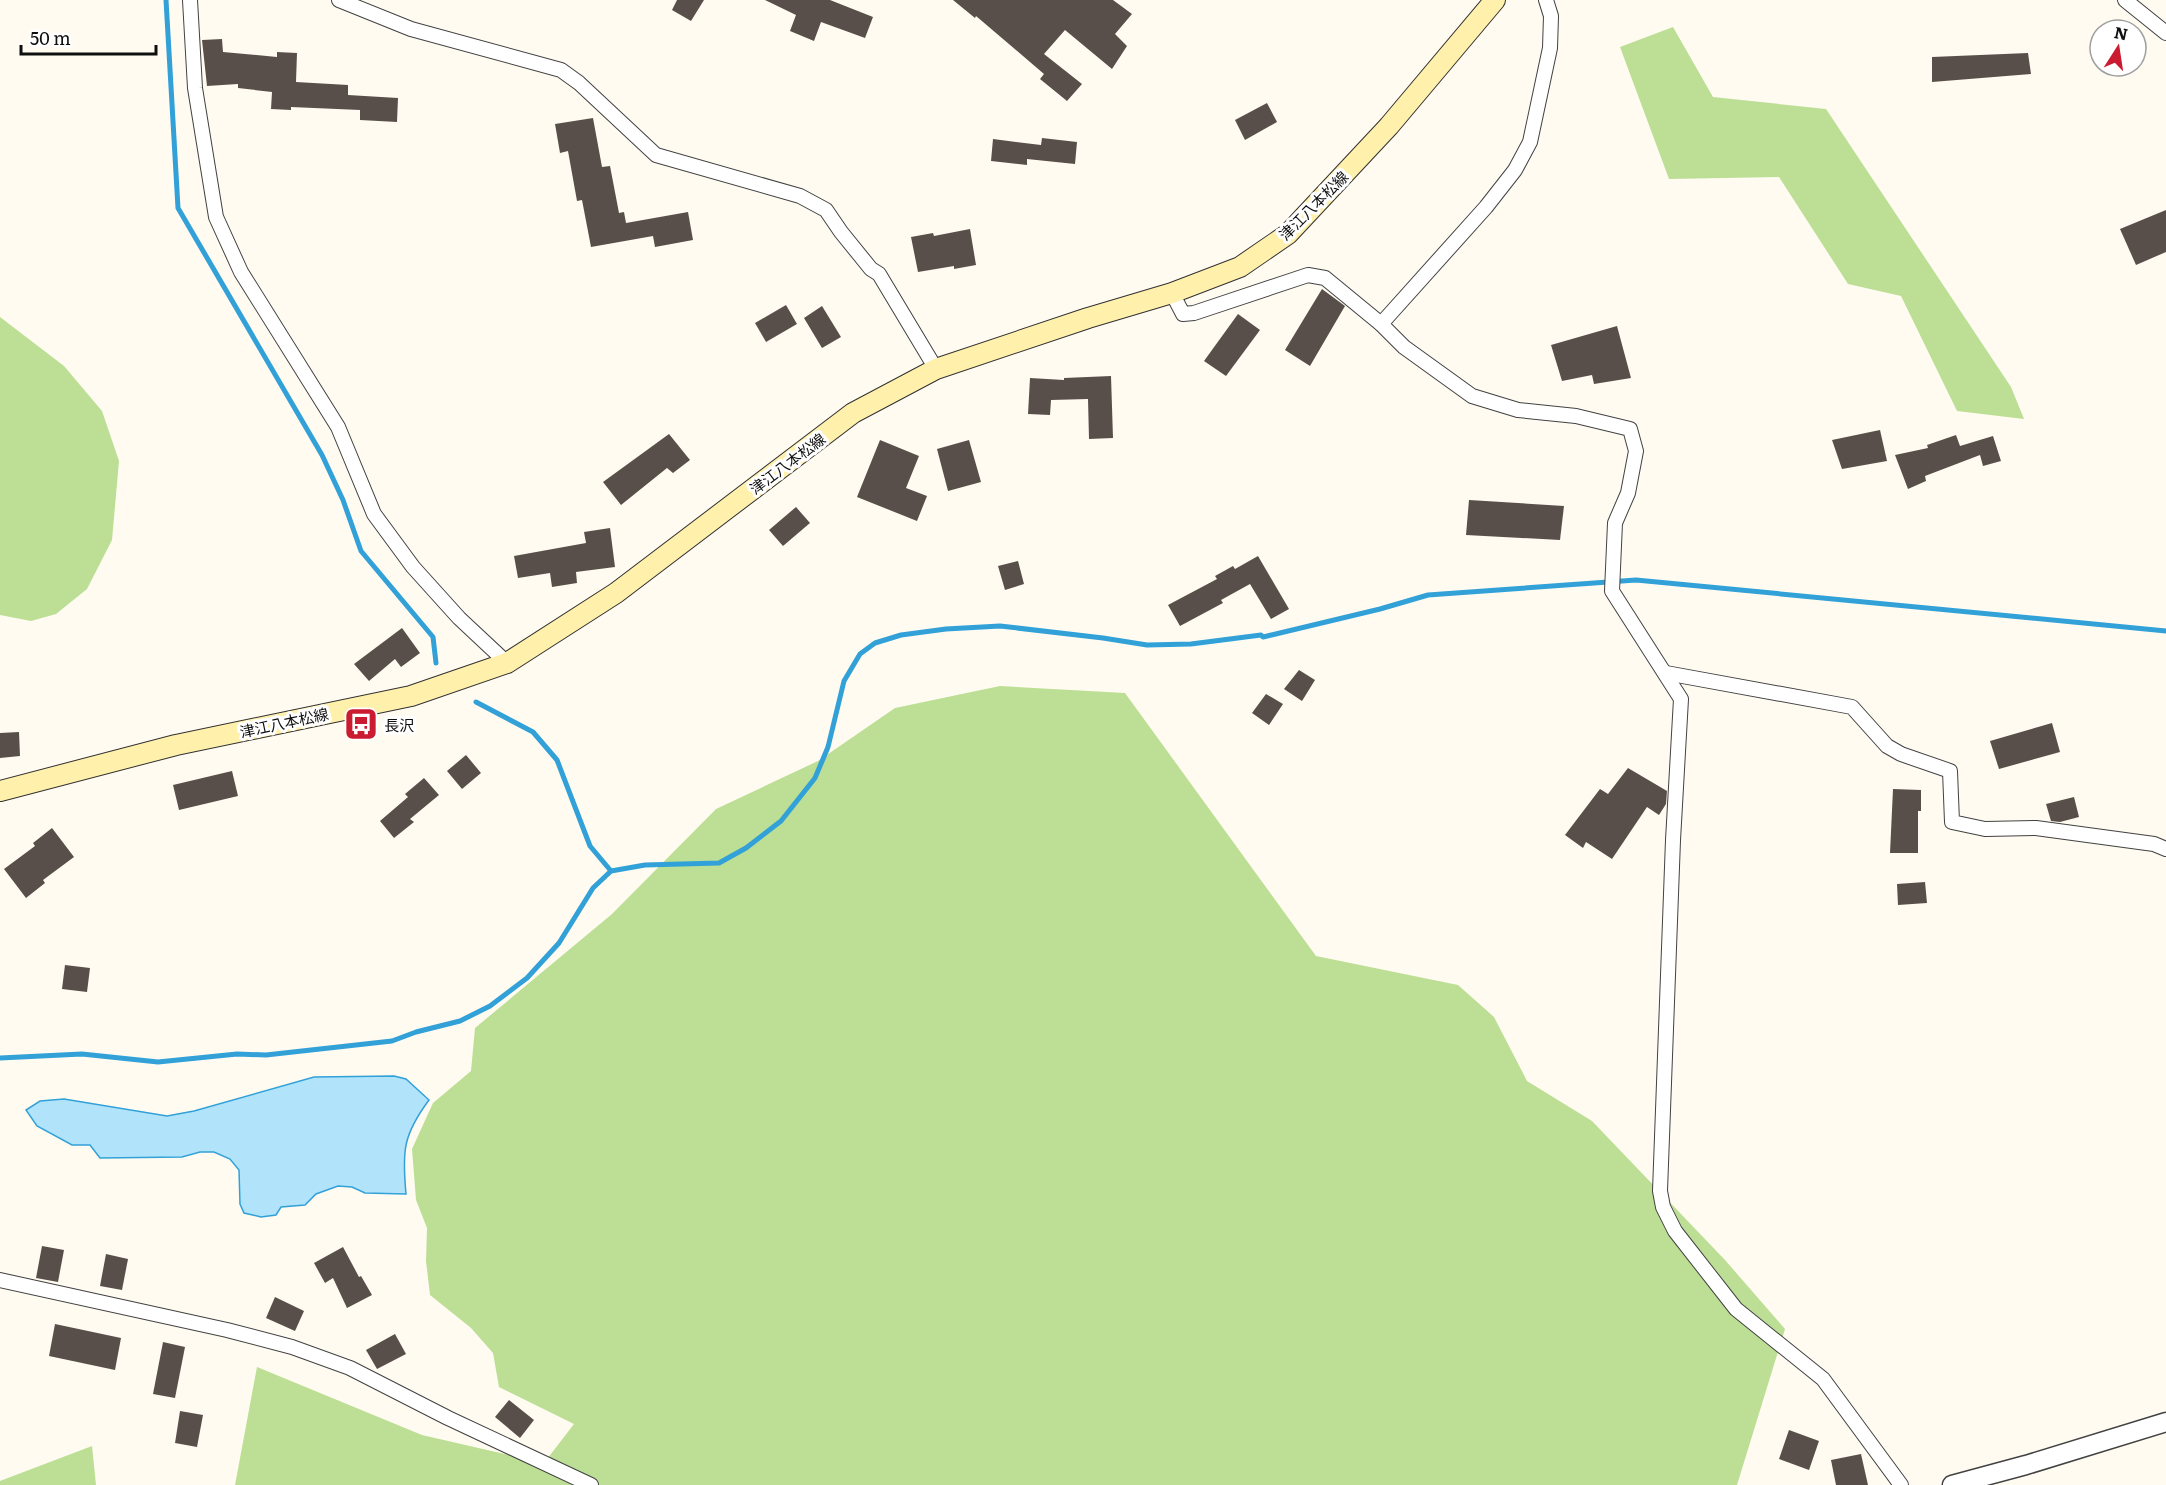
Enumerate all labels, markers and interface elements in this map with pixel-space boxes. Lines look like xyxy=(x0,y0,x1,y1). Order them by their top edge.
scale bar xyxy=(21,18,156,56)
north arrow xyxy=(2088,18,2148,78)
text: N xyxy=(2112,19,2130,45)
text: 50 m xyxy=(30,24,71,51)
street label: 津江八本松線 xyxy=(1273,165,1353,245)
street label: 津江八本松線 xyxy=(744,427,830,499)
street label: 津江八本松線 xyxy=(238,701,330,743)
bus stop icon: 長沢 xyxy=(343,706,379,742)
place label: 長沢 xyxy=(384,713,414,736)

